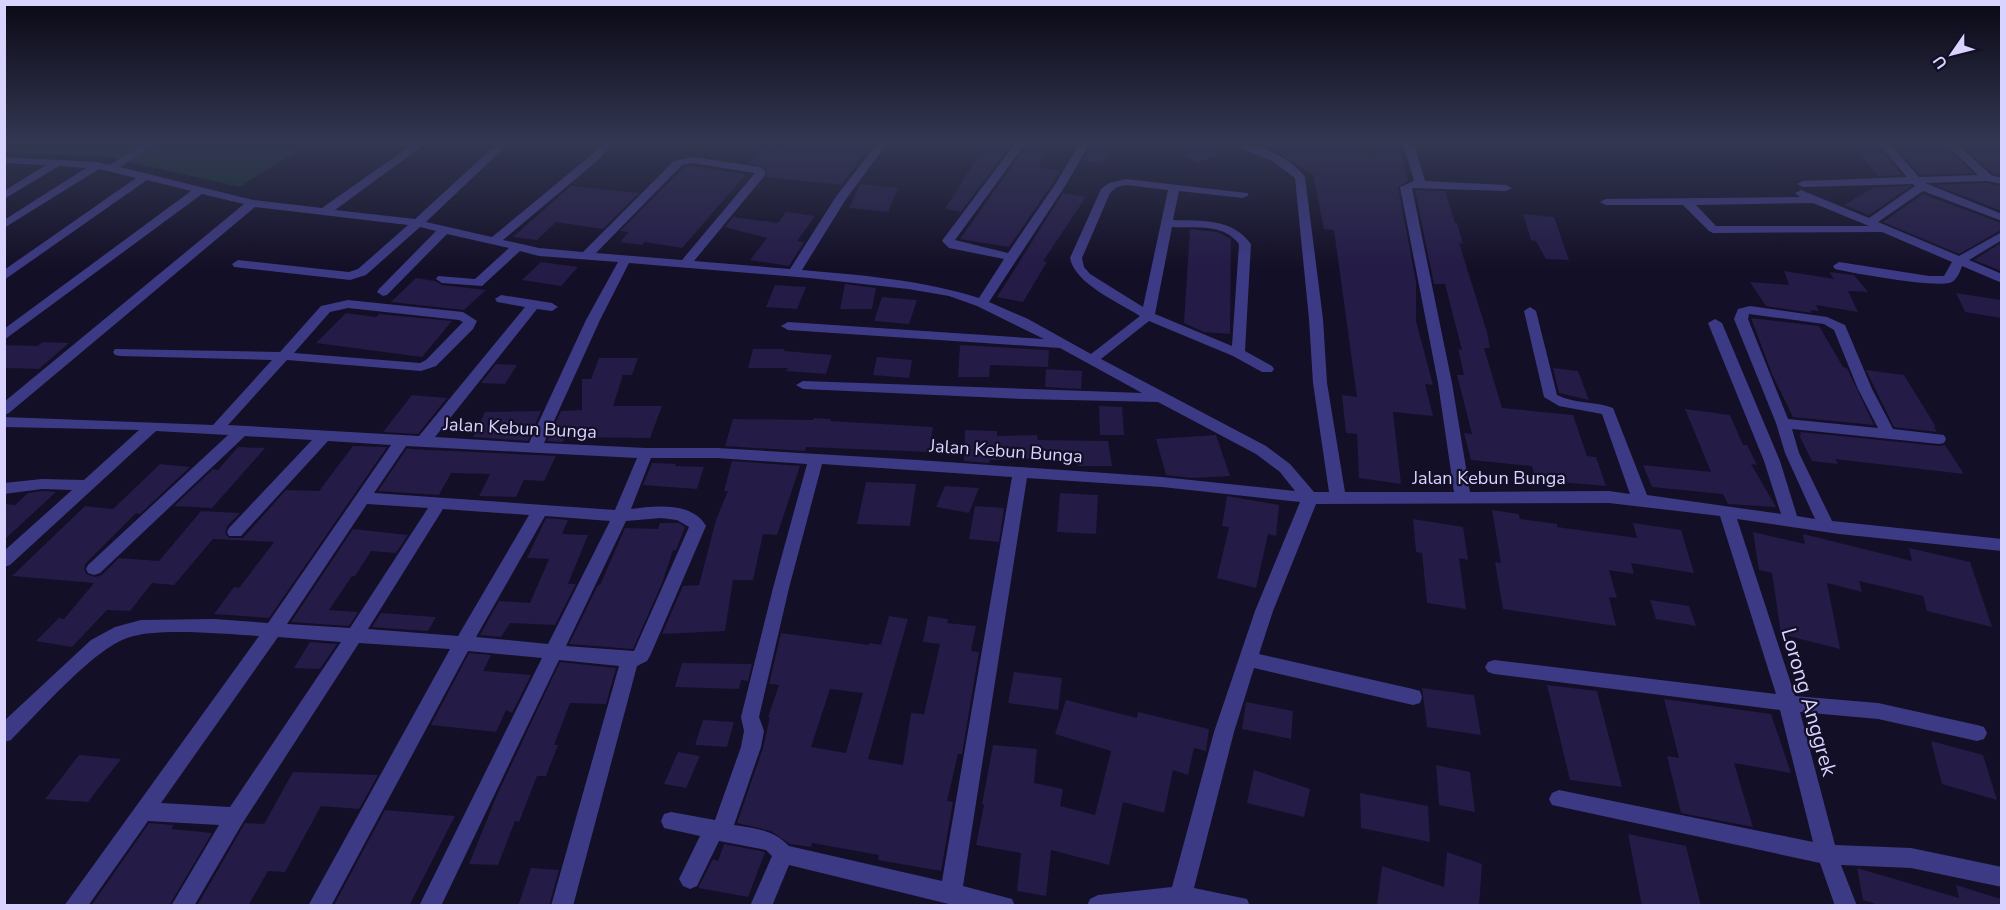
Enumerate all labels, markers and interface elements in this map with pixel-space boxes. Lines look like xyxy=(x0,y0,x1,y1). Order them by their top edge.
north arrow xyxy=(1922,24,1982,84)
text: U xyxy=(1928,51,1953,73)
street label: Jalan Kebun Bunga xyxy=(442,412,597,444)
street label: Jalan Kebun Bunga xyxy=(927,434,1084,468)
street label: Jalan Kebun Bunga xyxy=(1411,466,1566,490)
street label: Lorong Anggrek xyxy=(1775,625,1844,780)

